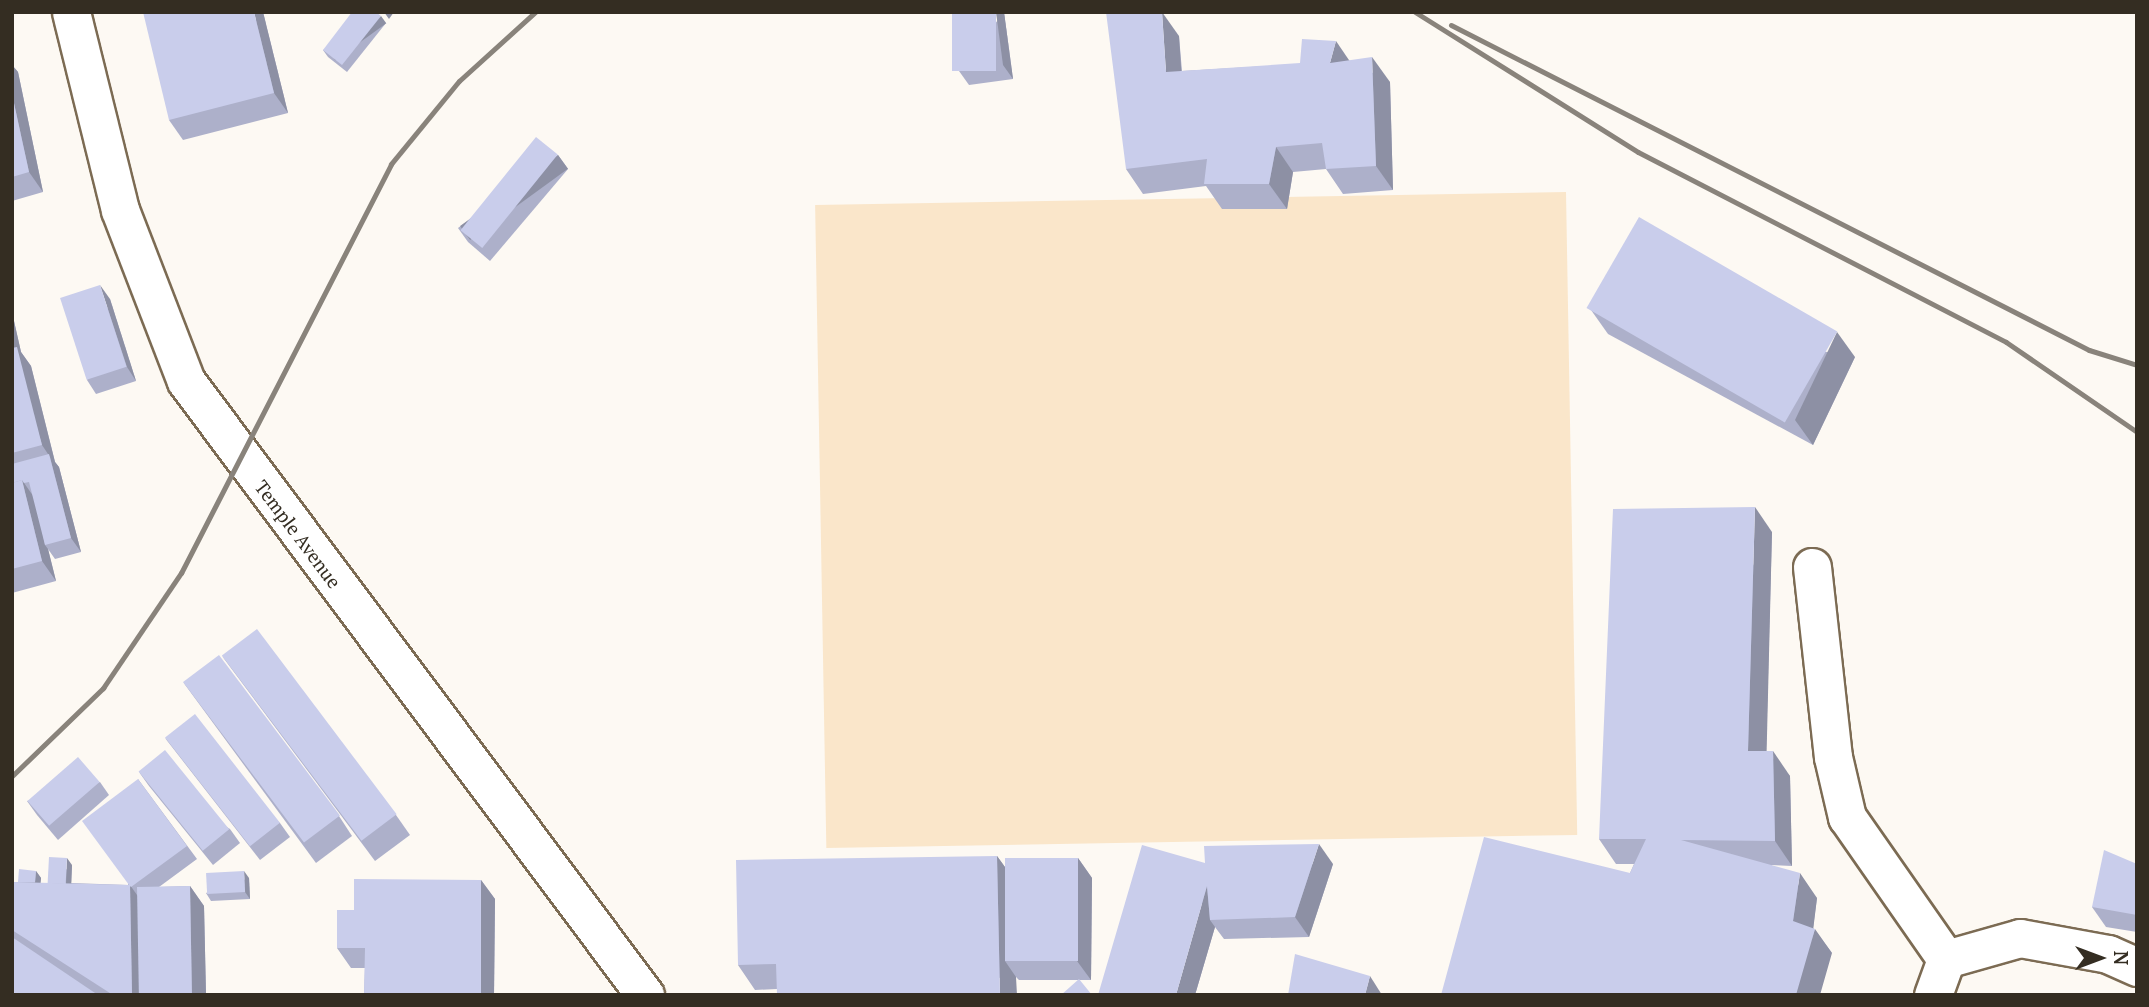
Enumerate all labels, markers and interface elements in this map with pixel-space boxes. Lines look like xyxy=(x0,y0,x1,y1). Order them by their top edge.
street label: Temple Avenue xyxy=(250,475,346,593)
north arrow xyxy=(2065,923,2135,993)
text: N xyxy=(2109,951,2134,965)

